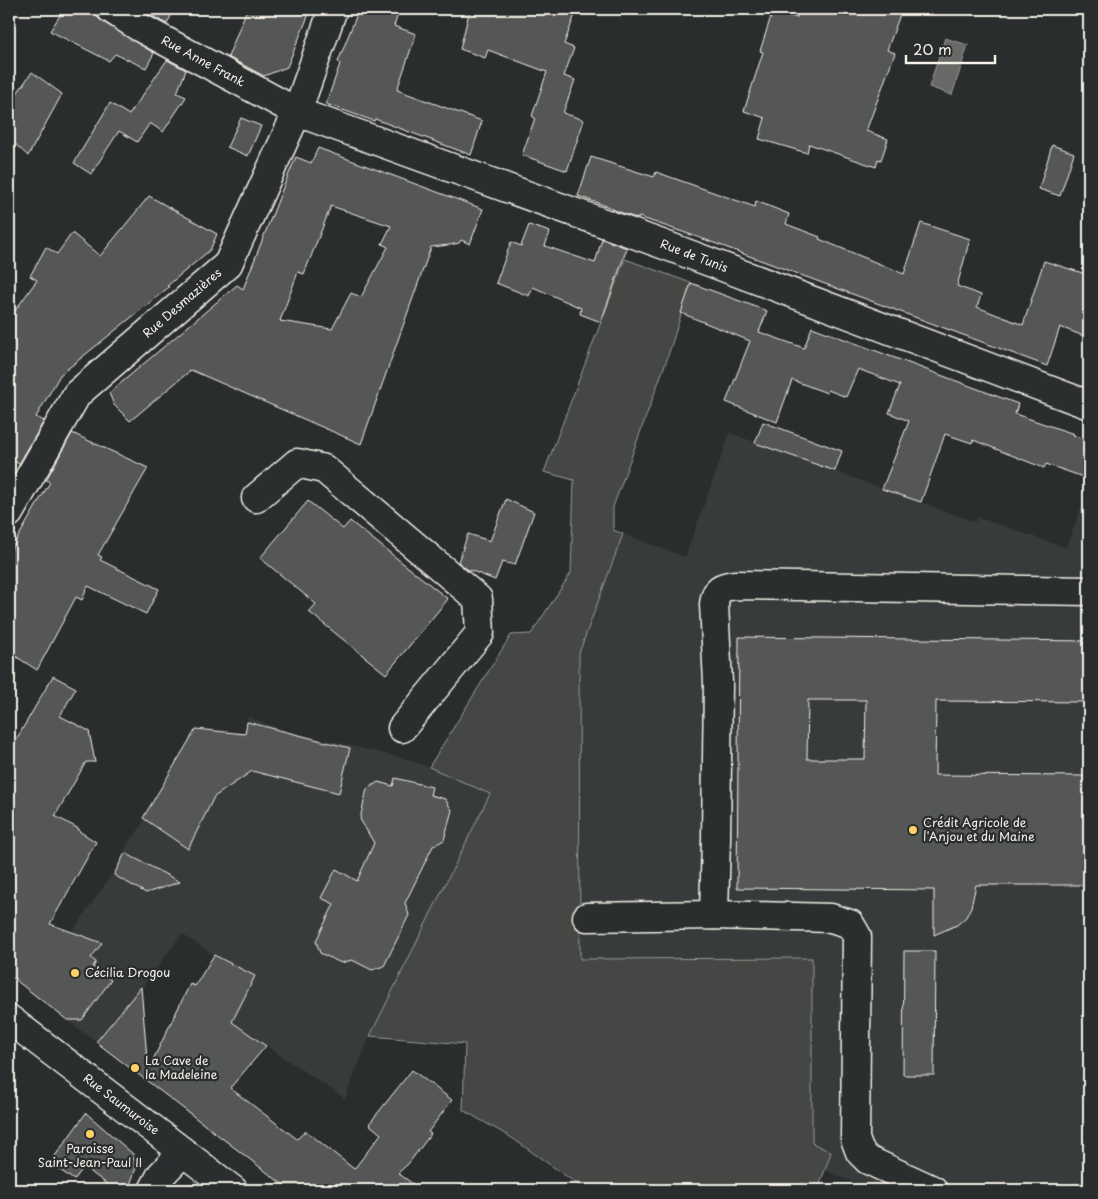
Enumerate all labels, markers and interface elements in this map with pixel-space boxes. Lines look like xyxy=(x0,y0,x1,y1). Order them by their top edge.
street label: Rue Anne Frank xyxy=(158,31,249,90)
scale bar xyxy=(906,32,994,64)
text: 20 m xyxy=(913,37,952,60)
street label: Rue de Tunis xyxy=(658,234,731,276)
street label: Rue Desmazières xyxy=(138,263,225,342)
place label: Crédit Agricole de l'Anjou et du Maine xyxy=(923,813,1035,845)
marker: Crédit Agricole de l'Anjou et du Maine xyxy=(907,824,919,836)
place label: Cécilia Drogou xyxy=(85,963,170,981)
marker: Cécilia Drogou xyxy=(69,967,81,979)
place label: La Cave de la Madeleine xyxy=(145,1051,218,1083)
marker: La Cave de la Madeleine xyxy=(129,1062,141,1074)
street label: Rue Saumuroise xyxy=(80,1069,164,1139)
marker: Paroisse Saint-Jean-Paul II xyxy=(84,1128,96,1140)
place label: Paroisse Saint-Jean-Paul II xyxy=(38,1139,142,1171)

